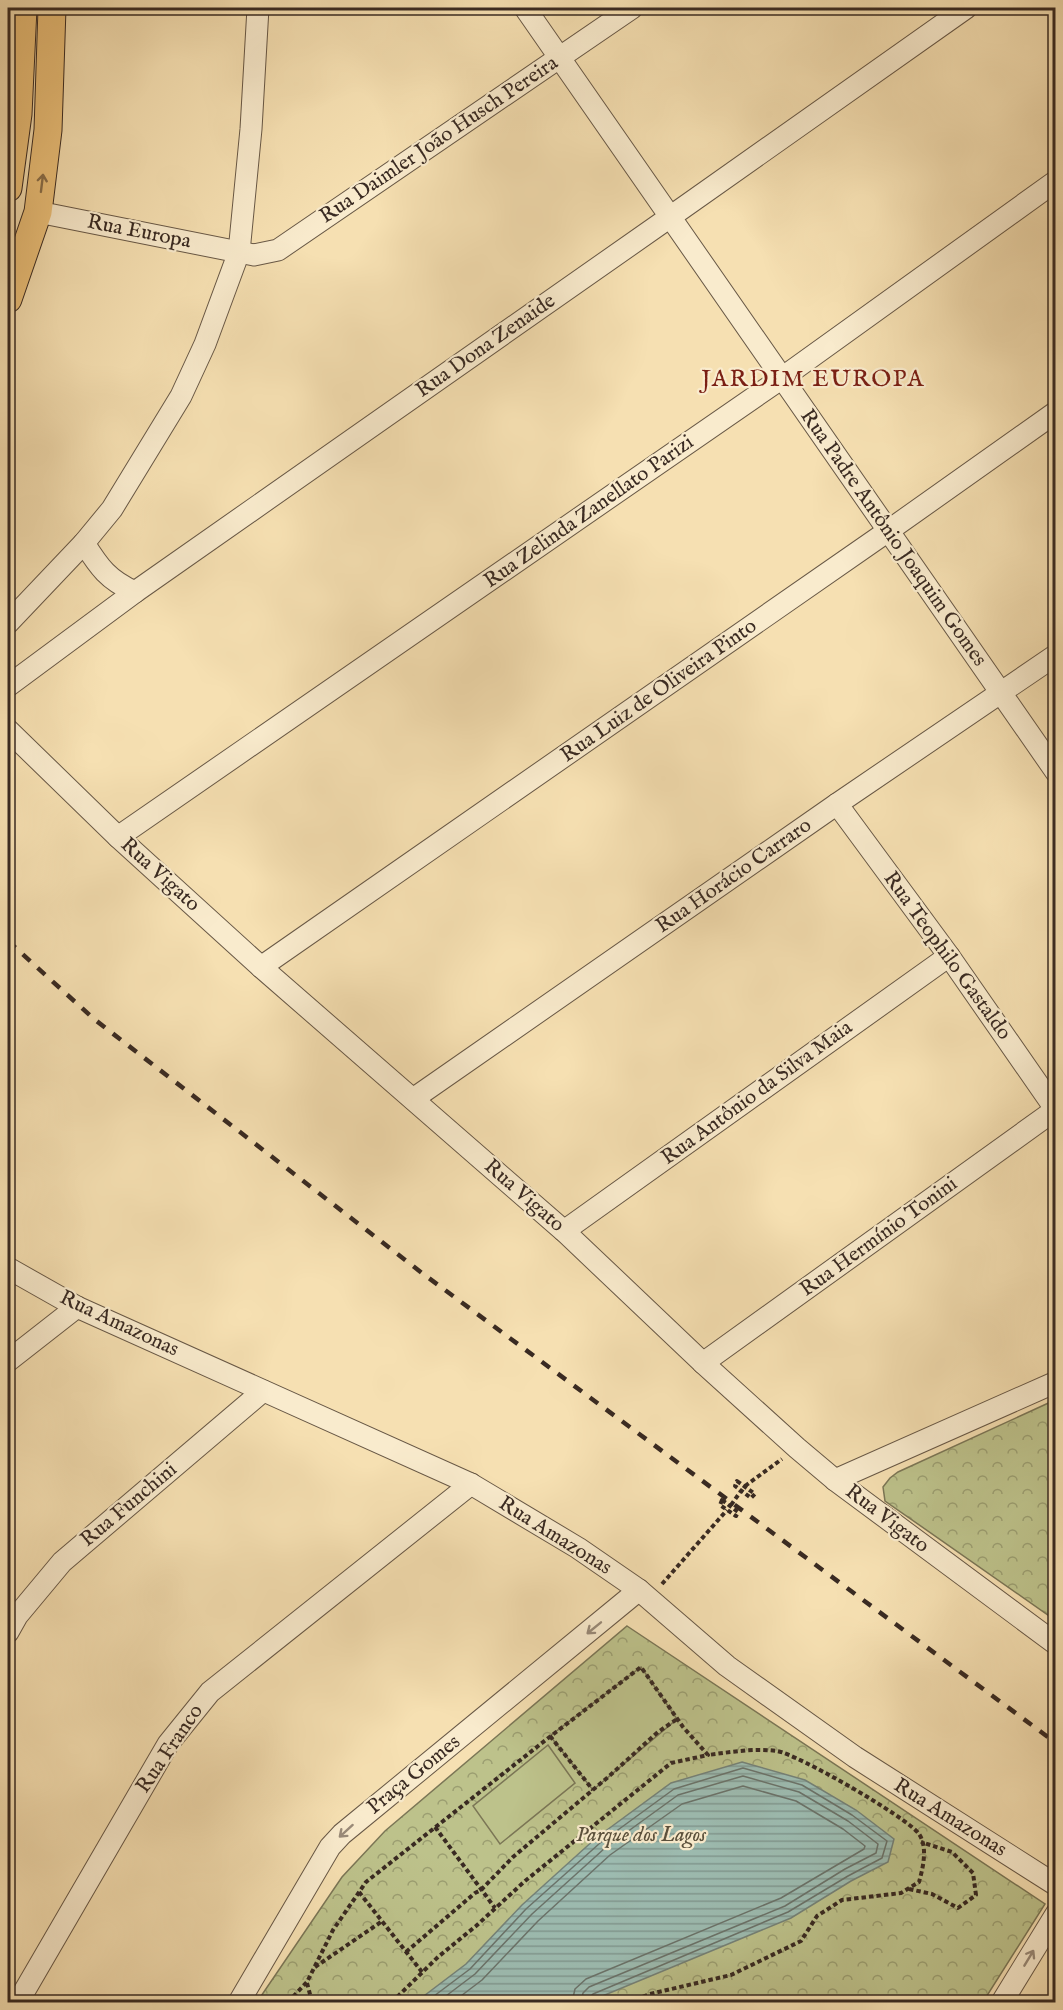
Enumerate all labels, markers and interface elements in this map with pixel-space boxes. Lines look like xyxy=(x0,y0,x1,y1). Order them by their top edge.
street label: Rua Daimler João Husch Pereira xyxy=(314,49,564,230)
one-way arrow xyxy=(37,173,48,193)
street label: Rua Europa xyxy=(85,209,194,255)
street label: Rua Dona Zenaide xyxy=(411,288,561,404)
district label: JARDIM EUROPA xyxy=(698,364,925,395)
street label: Rua Padre Antônio Joaquim Gomes xyxy=(794,404,992,672)
street label: Rua Zelinda Zanellato Parizi xyxy=(479,429,699,595)
street label: Rua Luiz de Oliveira Pinto xyxy=(556,613,762,769)
street label: Rua Horácio Carraro xyxy=(651,812,817,940)
street label: Rua Vigato xyxy=(114,832,206,918)
street label: Rua Teophilo Gastaldo xyxy=(877,866,1017,1046)
street label: Rua Antônio da Silva Maia xyxy=(656,1014,859,1171)
street label: Rua Vigato xyxy=(478,1153,570,1239)
street label: Rua Hermínio Tonini xyxy=(795,1171,963,1303)
street label: Rua Amazonas xyxy=(55,1285,183,1363)
street label: Rua Funchini xyxy=(75,1457,183,1553)
street label: Rua Vigato xyxy=(839,1479,935,1559)
street label: Rua Amazonas xyxy=(493,1490,617,1582)
one-way arrow xyxy=(586,1621,602,1634)
street label: Rua Franco xyxy=(130,1699,210,1799)
street label: Praça Gomes xyxy=(362,1729,466,1821)
street label: Rua Amazonas xyxy=(888,1772,1012,1864)
park label: Parque dos Lagos xyxy=(576,1822,707,1849)
one-way arrow xyxy=(338,1824,353,1838)
one-way arrow xyxy=(1023,1950,1035,1967)

